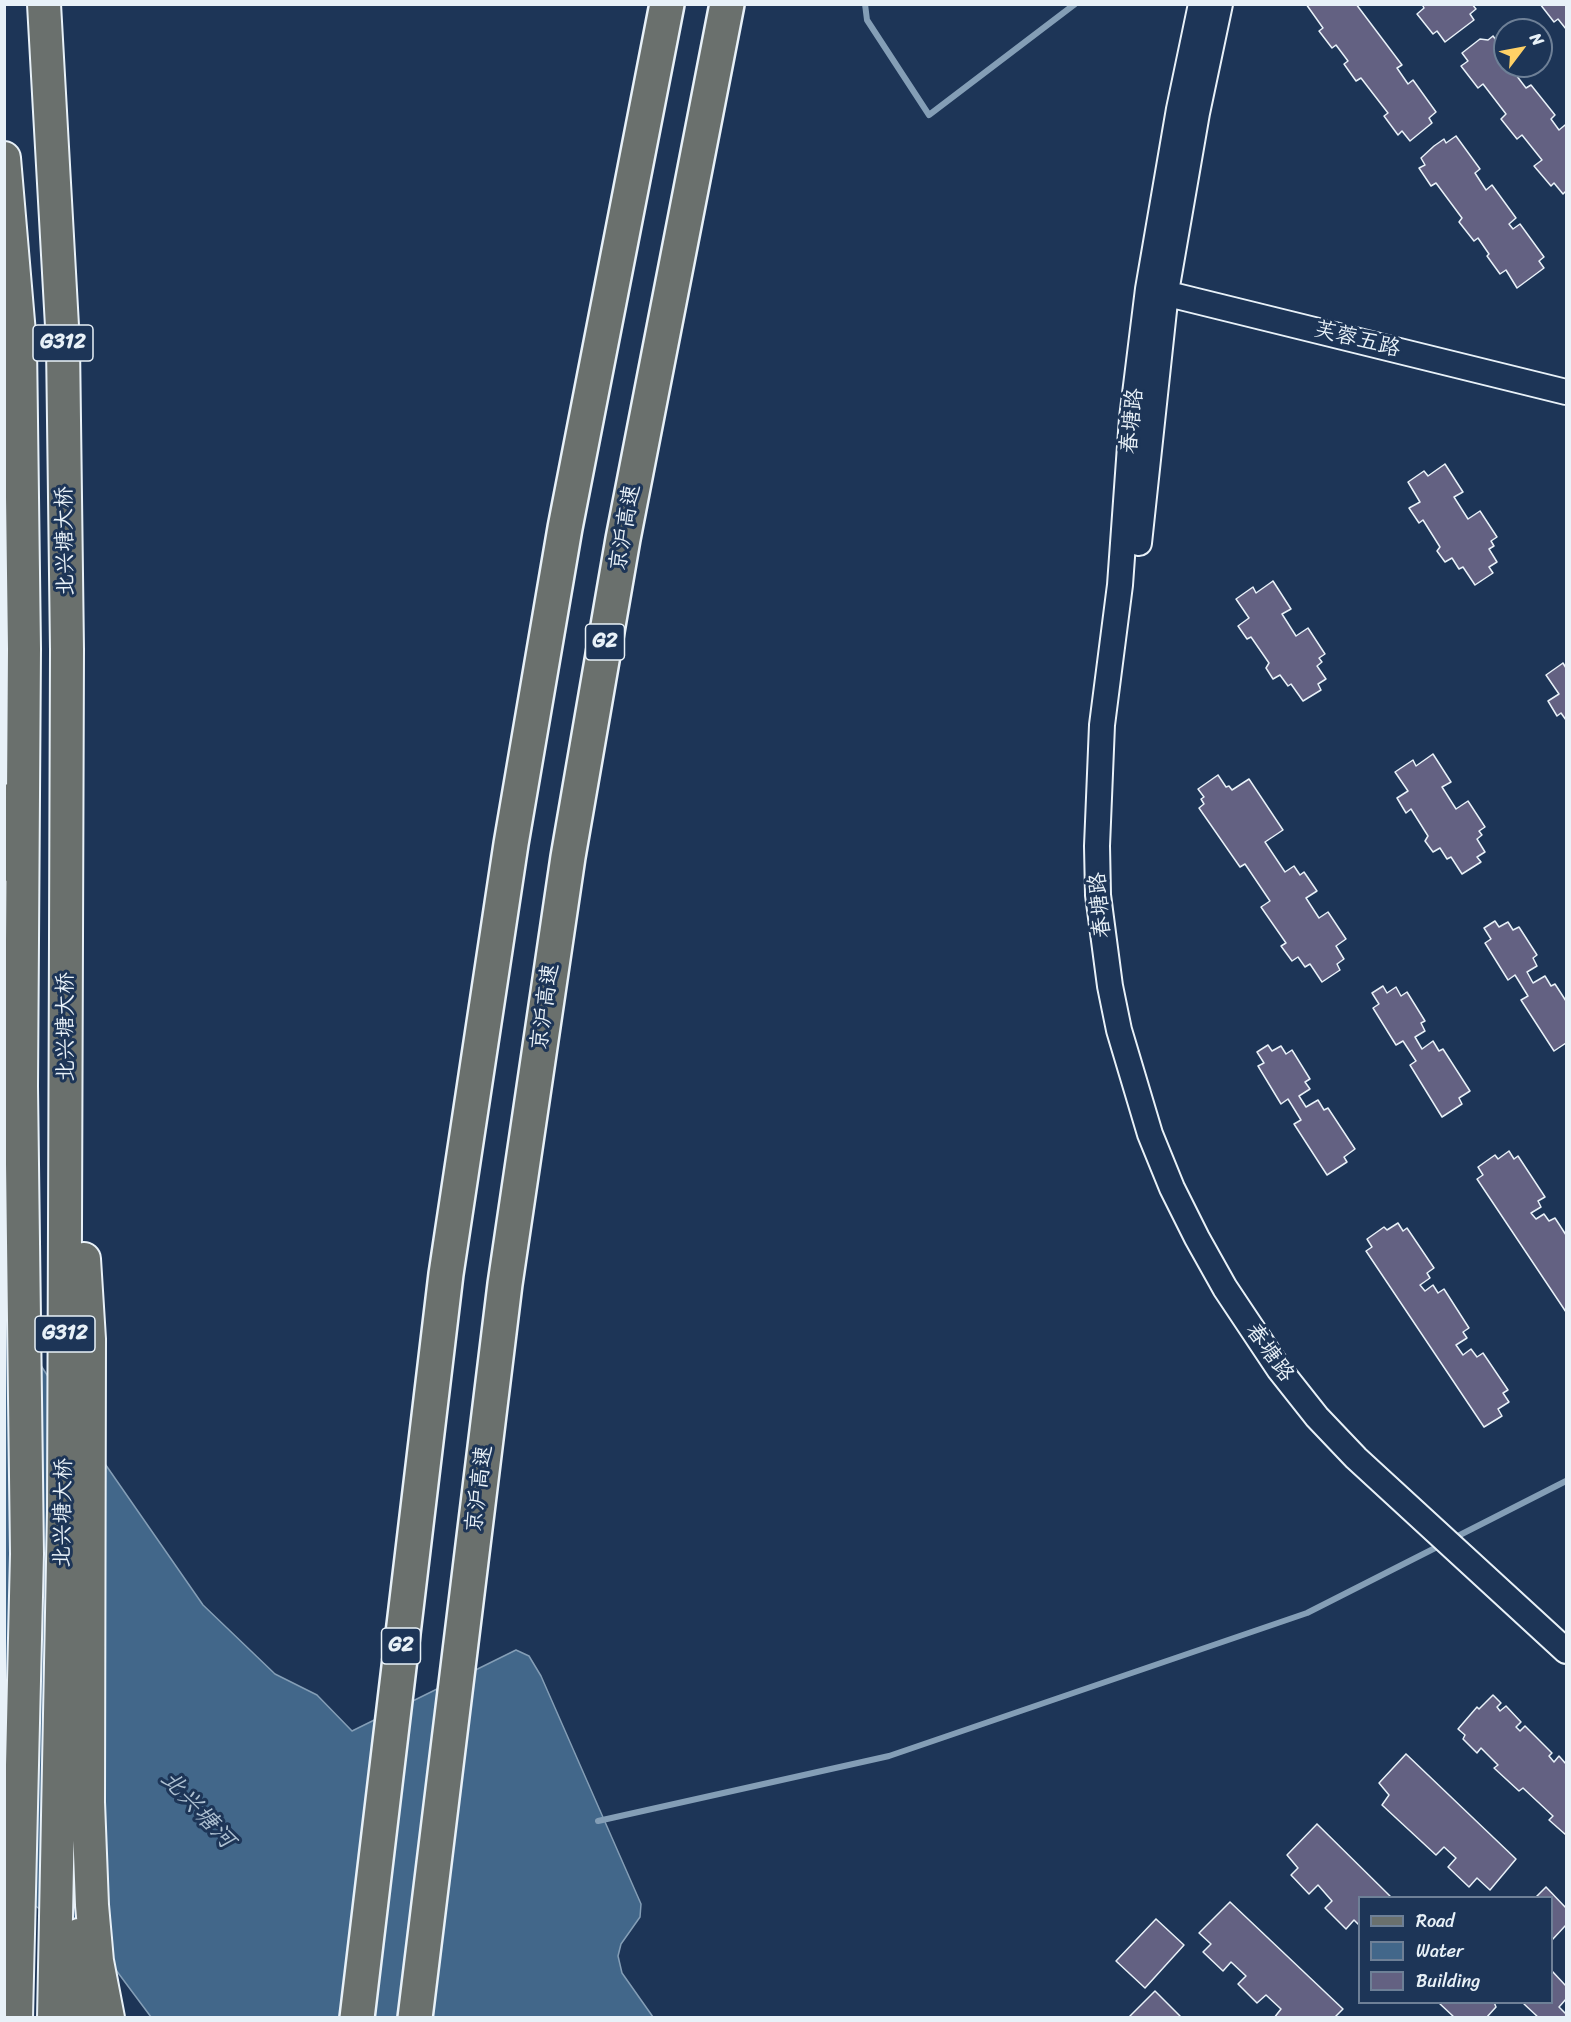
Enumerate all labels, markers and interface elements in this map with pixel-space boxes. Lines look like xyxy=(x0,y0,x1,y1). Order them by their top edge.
north arrow xyxy=(1493,18,1553,78)
text: N xyxy=(1522,27,1552,52)
street label: 芙蓉五路 xyxy=(1311,317,1403,363)
road number: G312 xyxy=(33,325,93,361)
street label: 春塘路 xyxy=(1116,387,1150,455)
street label: 京沪高速 xyxy=(605,482,647,574)
street label: 北兴塘大桥 xyxy=(52,486,80,596)
road number: G2 xyxy=(586,624,624,660)
street label: 春塘路 xyxy=(1085,871,1117,939)
street label: 京沪高速 xyxy=(527,962,565,1052)
street label: 北兴塘大桥 xyxy=(53,972,79,1082)
road number: G312 xyxy=(35,1316,95,1352)
street label: 春塘路 xyxy=(1239,1319,1299,1387)
street label: 京沪高速 xyxy=(462,1444,498,1534)
street label: 北兴塘大桥 xyxy=(50,1458,78,1568)
road number: G2 xyxy=(382,1628,420,1664)
water label: 北兴塘河 xyxy=(154,1765,240,1855)
legend xyxy=(1358,1896,1553,2004)
text: Road xyxy=(1416,1905,1455,1937)
text: Water xyxy=(1416,1935,1463,1967)
text: Building xyxy=(1416,1965,1480,1997)

